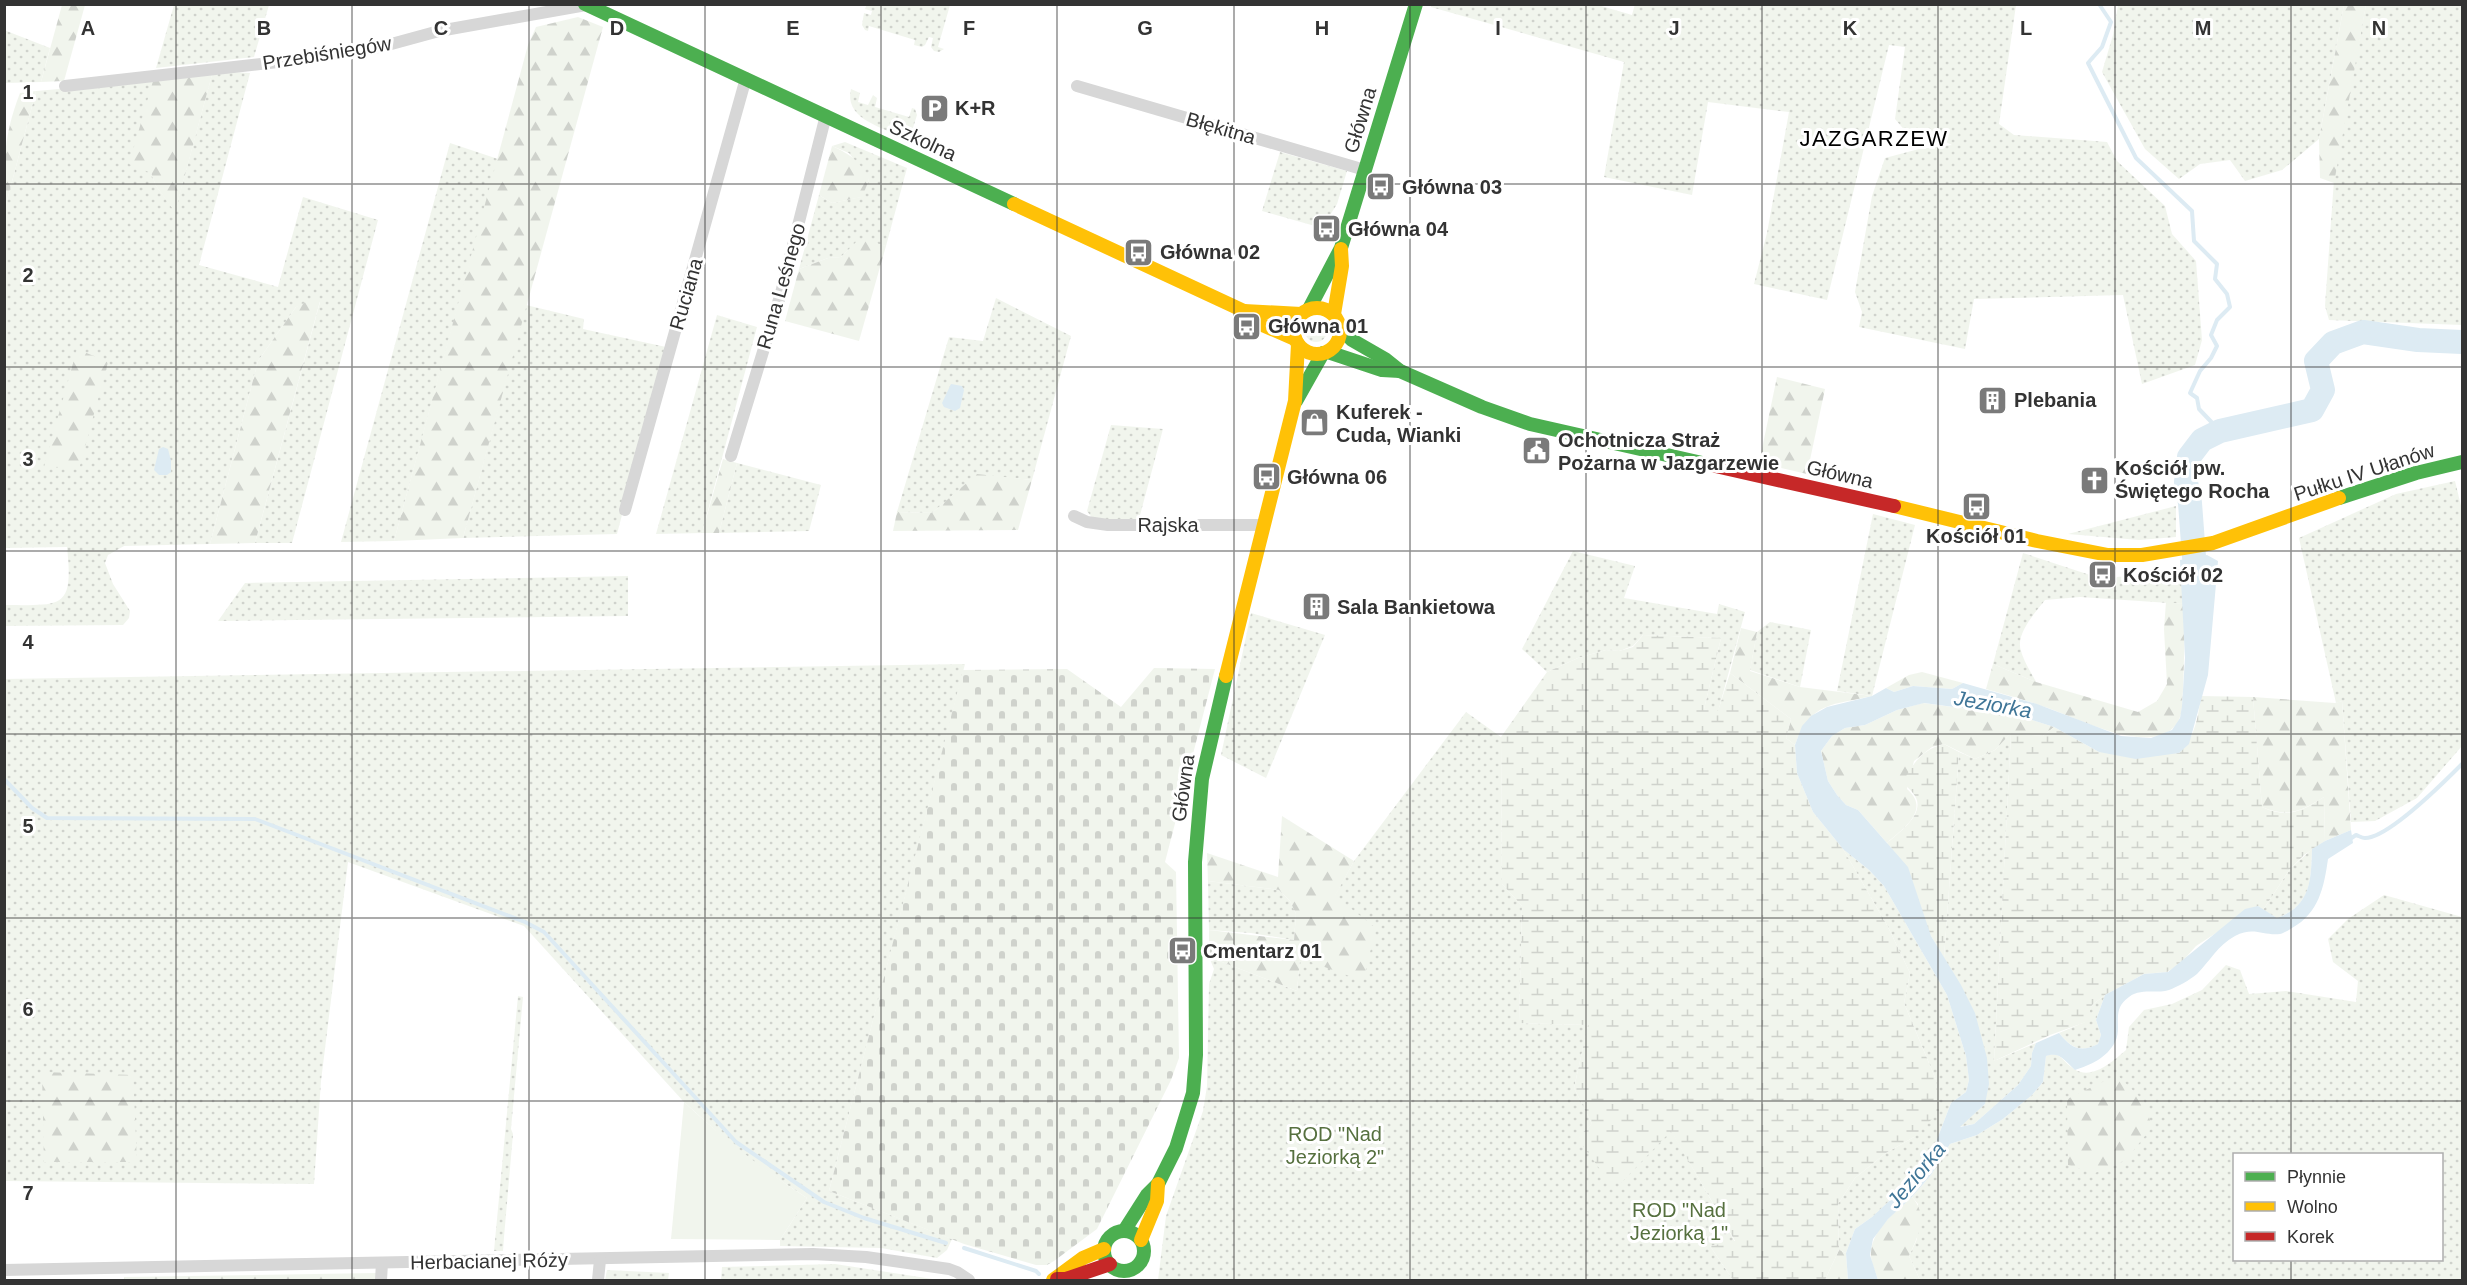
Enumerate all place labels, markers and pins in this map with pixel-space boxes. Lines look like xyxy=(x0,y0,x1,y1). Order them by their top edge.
parking icon: K+R xyxy=(918,92,950,124)
place label: K+R xyxy=(955,97,996,119)
bus stop icon: Główna 03 xyxy=(1365,171,1397,203)
place label: Główna 03 xyxy=(1402,176,1502,198)
bus stop icon: Główna 04 xyxy=(1311,213,1343,245)
place label: Główna 04 xyxy=(1348,218,1449,240)
bus stop icon: Główna 02 xyxy=(1123,236,1155,268)
place label: Główna 02 xyxy=(1160,241,1260,263)
bus stop icon: Główna 01 xyxy=(1231,310,1263,342)
place label: Główna 01 xyxy=(1268,315,1368,337)
building icon: Plebania xyxy=(1977,384,2009,416)
place label: Plebania xyxy=(2014,389,2097,411)
place label: Kuferek - Cuda, Wianki xyxy=(1336,401,1461,446)
shop icon: Kuferek - Cuda, Wianki xyxy=(1299,407,1331,439)
place label: Ochotnicza Straż Pożarna w Jazgarzewie xyxy=(1558,429,1779,474)
public building icon: Ochotnicza Straż Pożarna w Jazgarzewie xyxy=(1521,435,1553,467)
place label: Kościół pw. Świętego Rocha xyxy=(2115,457,2270,502)
bus stop icon: Główna 06 xyxy=(1250,461,1282,493)
church icon: Kościół pw. Świętego Rocha xyxy=(2078,464,2110,496)
place label: Główna 06 xyxy=(1287,466,1387,488)
bus stop icon: Kościół 01 xyxy=(1960,490,1992,522)
place label: Kościół 01 xyxy=(1926,525,2026,547)
bus stop icon: Kościół 02 xyxy=(2086,559,2118,591)
place label: Kościół 02 xyxy=(2123,564,2223,586)
building icon: Sala Bankietowa xyxy=(1300,591,1332,623)
place label: Sala Bankietowa xyxy=(1337,596,1496,618)
bus stop icon: Cmentarz 01 xyxy=(1166,935,1198,967)
place label: Cmentarz 01 xyxy=(1203,940,1322,962)

